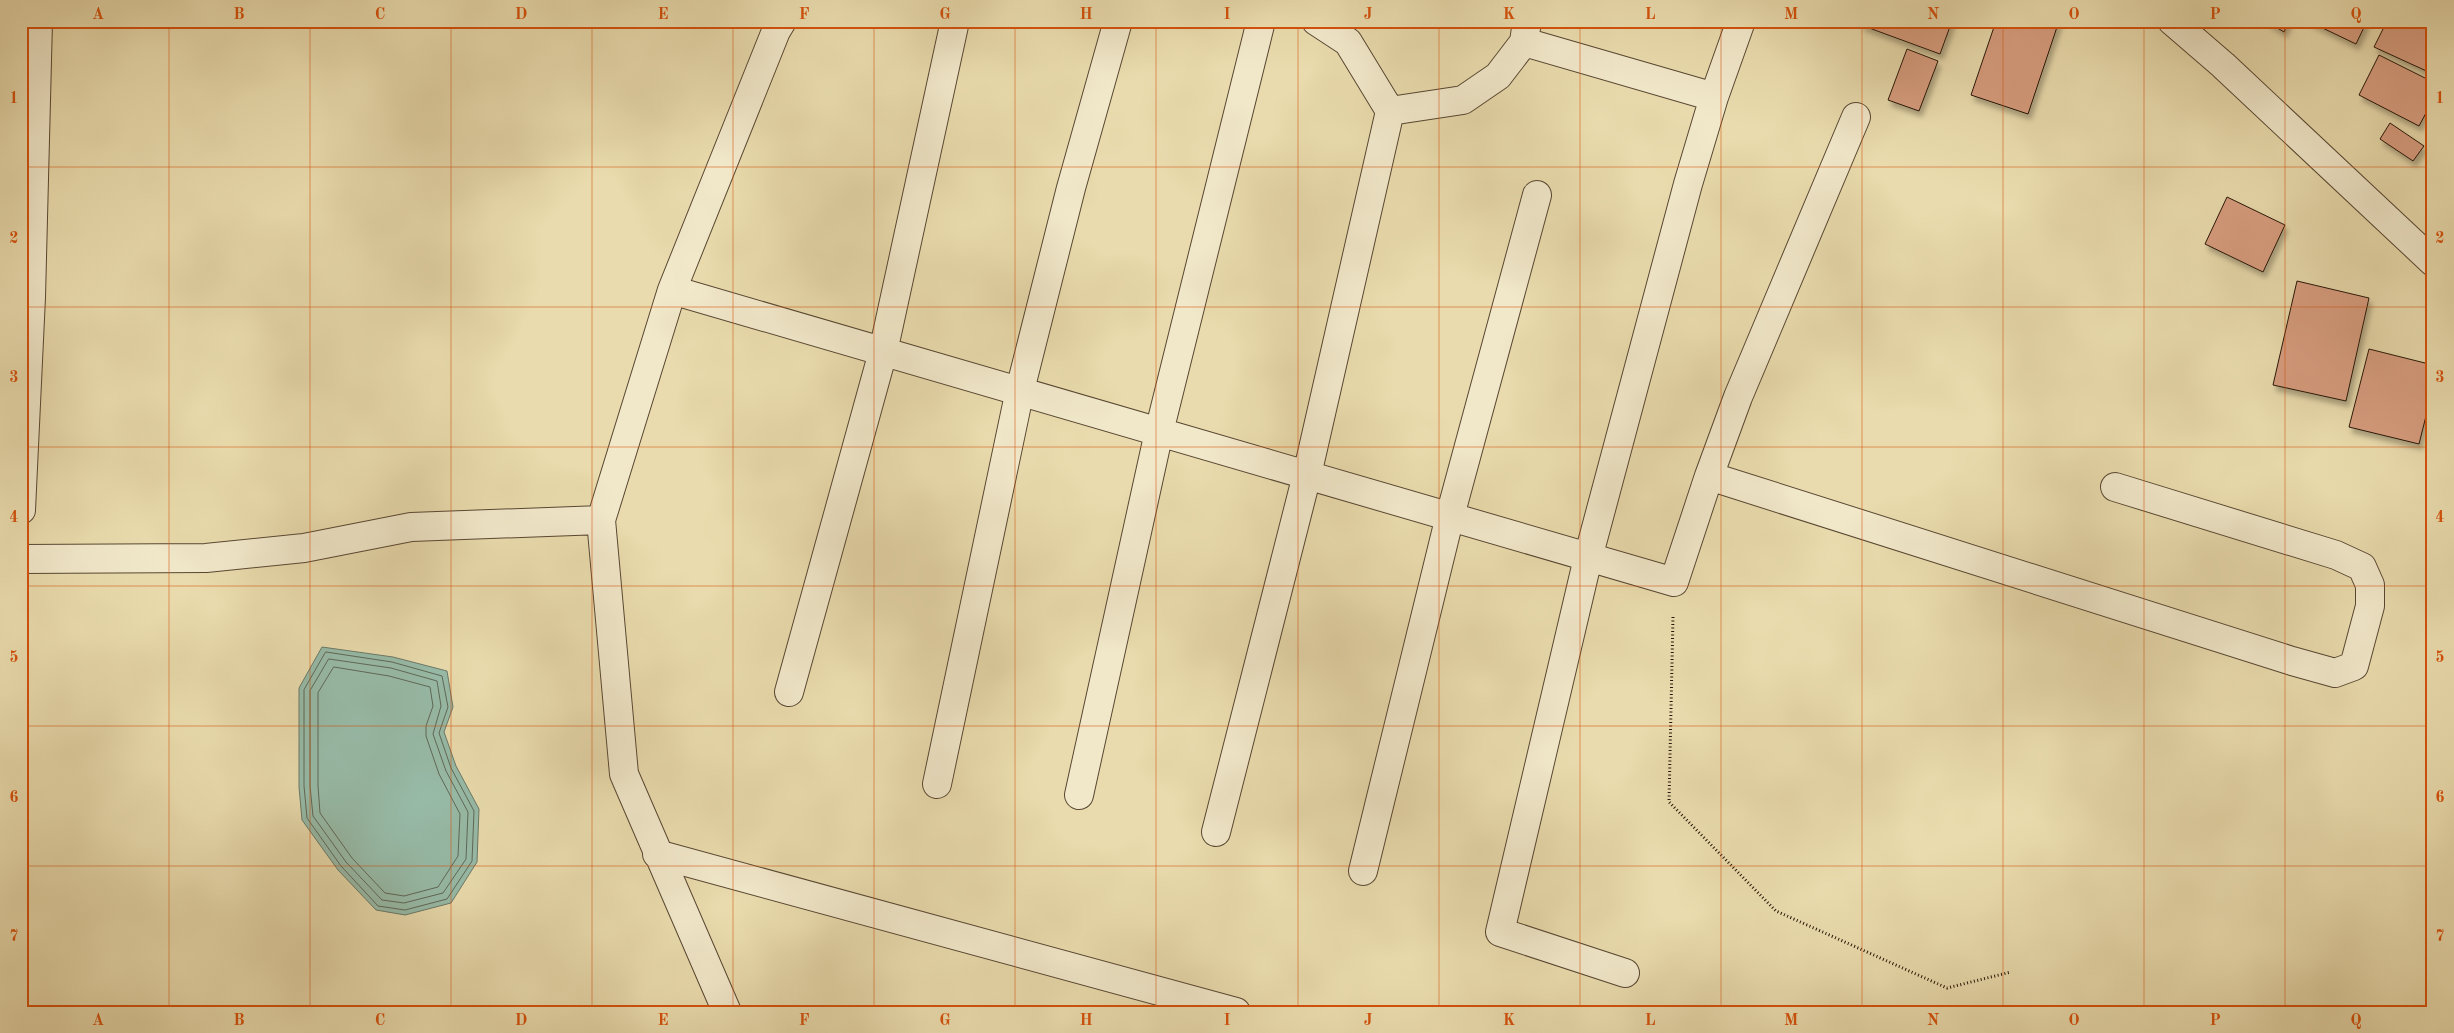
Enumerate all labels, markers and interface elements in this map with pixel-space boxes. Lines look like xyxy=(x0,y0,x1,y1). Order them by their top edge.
text: A xyxy=(92,7,104,23)
text: B xyxy=(233,7,245,23)
text: C xyxy=(375,7,385,23)
text: D xyxy=(515,7,527,23)
text: E xyxy=(657,7,669,23)
text: F xyxy=(799,7,810,23)
text: G xyxy=(939,7,951,23)
text: H xyxy=(1079,7,1093,23)
text: I xyxy=(1223,7,1231,23)
text: J xyxy=(1364,7,1373,23)
text: K xyxy=(1503,7,1515,23)
text: L xyxy=(1645,7,1656,23)
text: M xyxy=(1784,7,1798,23)
text: N xyxy=(1927,7,1940,23)
text: O xyxy=(2068,7,2080,23)
text: P xyxy=(2209,7,2221,23)
text: Q xyxy=(2350,7,2362,23)
text: 1 xyxy=(9,91,19,107)
text: 1 xyxy=(2435,91,2445,107)
text: 2 xyxy=(9,231,19,247)
text: 2 xyxy=(2435,231,2445,247)
text: 3 xyxy=(9,370,19,386)
text: 3 xyxy=(2435,370,2445,386)
text: 4 xyxy=(9,510,19,526)
text: 4 xyxy=(2435,510,2445,526)
text: 5 xyxy=(9,650,19,666)
text: 5 xyxy=(2435,650,2445,666)
text: 6 xyxy=(9,790,19,806)
text: 6 xyxy=(2435,790,2445,806)
text: 7 xyxy=(9,929,19,945)
text: 7 xyxy=(2435,929,2445,945)
text: A xyxy=(92,1013,104,1029)
text: B xyxy=(233,1013,245,1029)
text: C xyxy=(375,1013,385,1029)
text: D xyxy=(515,1013,527,1029)
text: E xyxy=(657,1013,669,1029)
text: F xyxy=(799,1013,810,1029)
text: G xyxy=(939,1013,951,1029)
text: H xyxy=(1079,1013,1093,1029)
text: I xyxy=(1223,1013,1231,1029)
text: J xyxy=(1364,1013,1373,1029)
text: K xyxy=(1503,1013,1515,1029)
text: L xyxy=(1645,1013,1656,1029)
text: M xyxy=(1784,1013,1798,1029)
text: N xyxy=(1927,1013,1940,1029)
text: O xyxy=(2068,1013,2080,1029)
text: P xyxy=(2209,1013,2221,1029)
text: Q xyxy=(2350,1013,2362,1029)

